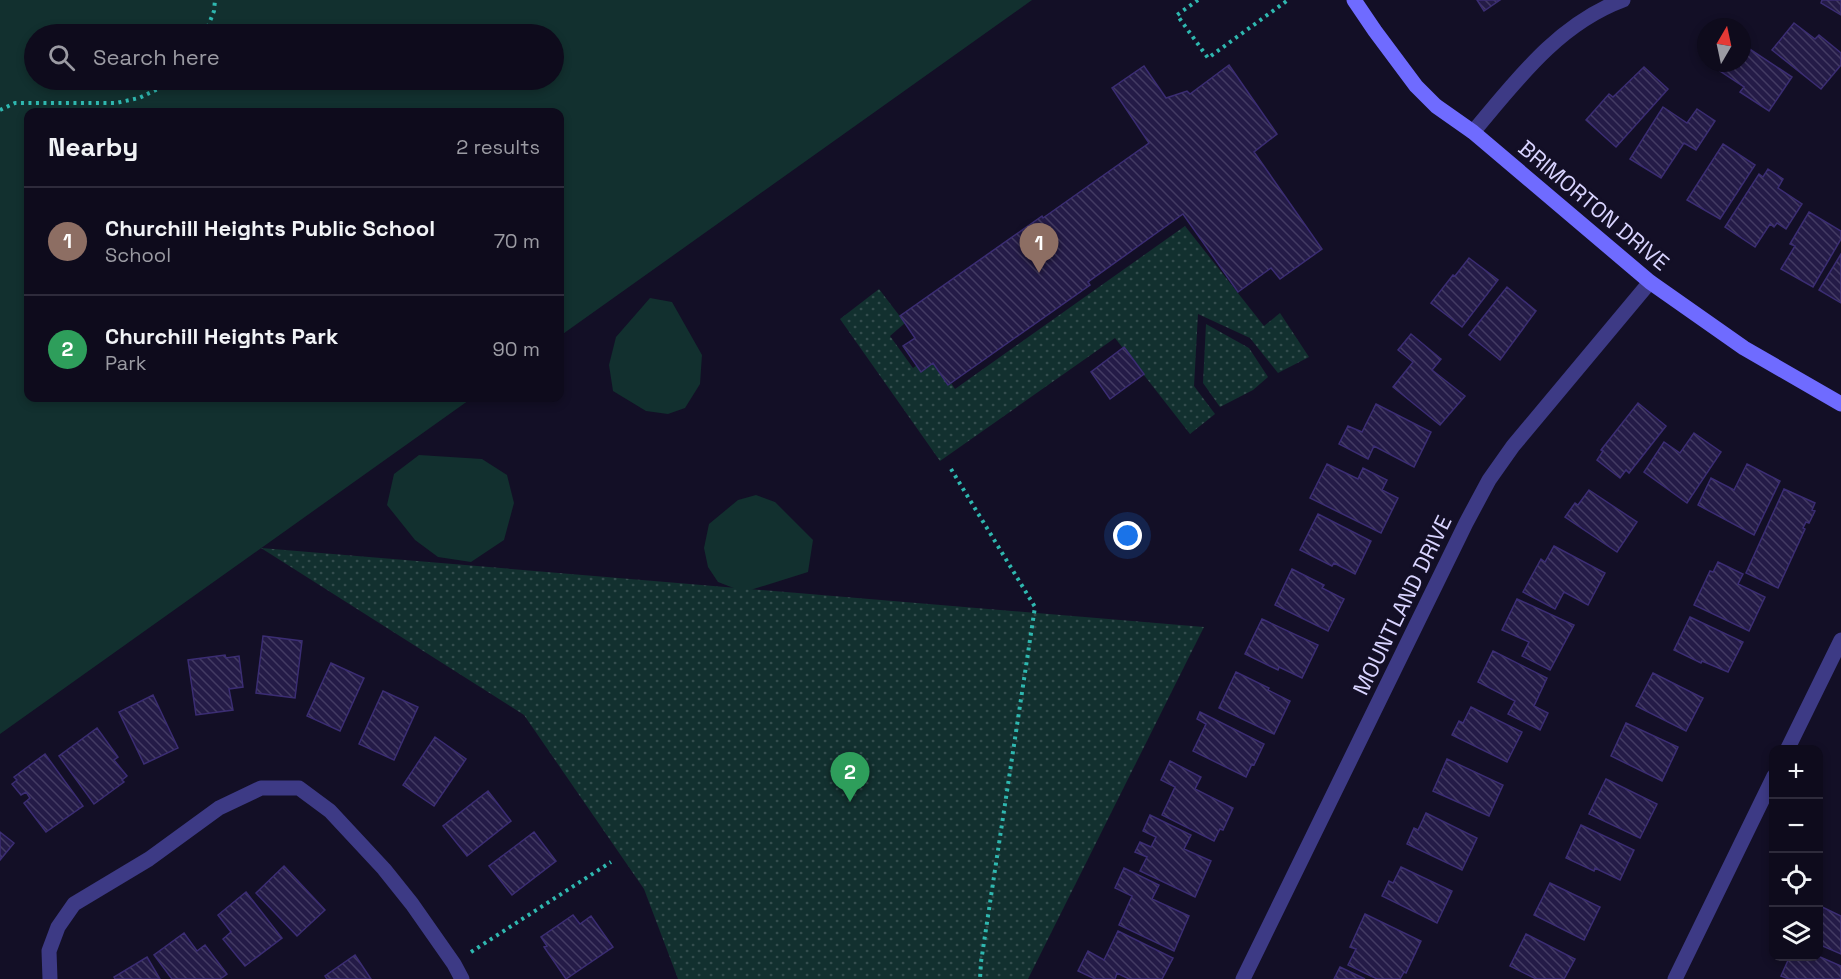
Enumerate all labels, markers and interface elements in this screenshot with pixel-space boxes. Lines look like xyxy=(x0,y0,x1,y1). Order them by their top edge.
north arrow xyxy=(1697,18,1751,72)
search box xyxy=(24,24,564,90)
icon: search xyxy=(45,41,78,74)
text: Search here xyxy=(93,43,220,71)
text: Nearby xyxy=(48,130,138,164)
text: 2 results xyxy=(456,134,540,160)
street label: BRIMORTON DRIVE xyxy=(1513,134,1675,276)
text: Churchill Heights Public School xyxy=(105,214,435,242)
pin: 1 xyxy=(1020,224,1058,273)
text: 1 xyxy=(63,228,72,254)
text: 70 m xyxy=(494,228,540,254)
text: School xyxy=(105,242,171,268)
text: Churchill Heights Park xyxy=(105,322,338,350)
text: 2 xyxy=(62,336,73,362)
text: 90 m xyxy=(493,336,540,362)
text: Park xyxy=(105,350,147,376)
street label: MOUNTLAND DRIVE xyxy=(1346,511,1458,699)
your location xyxy=(1113,521,1142,550)
map controls xyxy=(1769,745,1823,961)
button: + xyxy=(1769,745,1823,799)
pin: 2 xyxy=(830,752,870,802)
button: − xyxy=(1769,799,1823,853)
button: locate xyxy=(1769,853,1823,907)
button: layers xyxy=(1769,907,1823,961)

